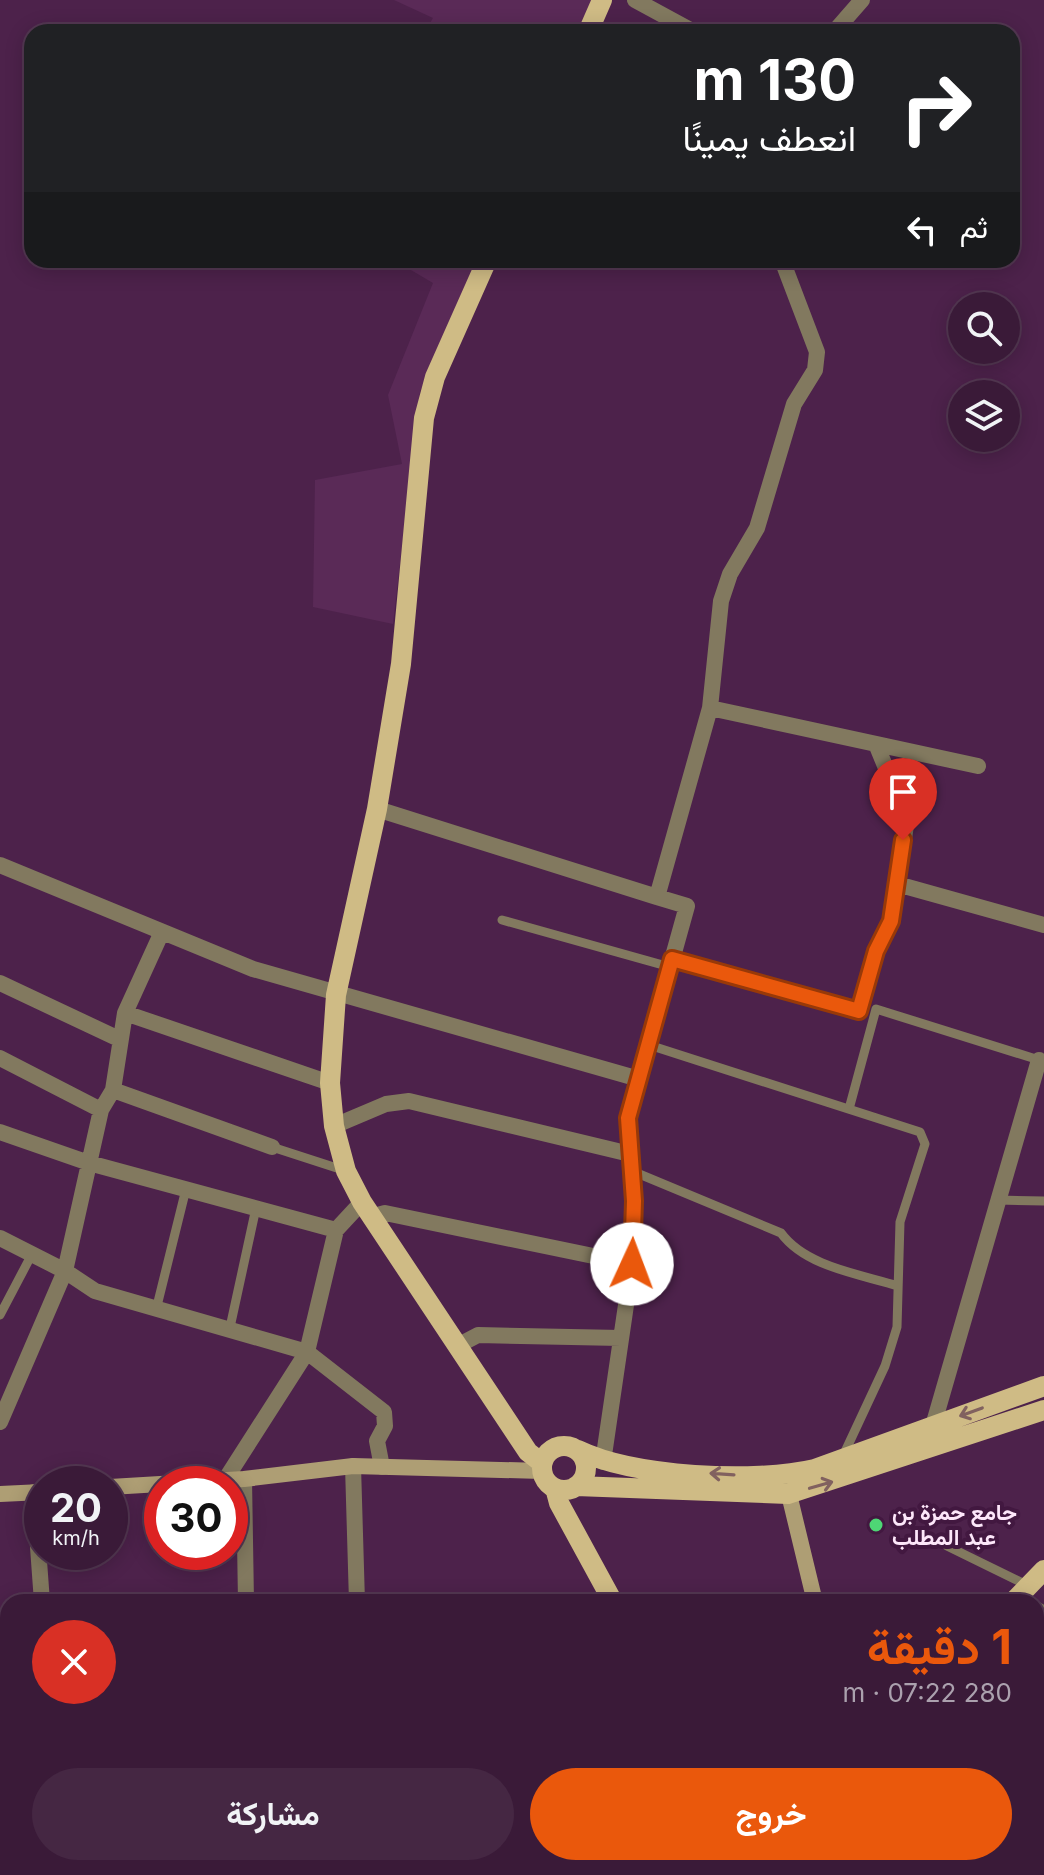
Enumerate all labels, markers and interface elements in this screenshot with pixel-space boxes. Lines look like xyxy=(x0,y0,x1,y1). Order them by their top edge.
text: 130 m xyxy=(694,46,856,114)
icon: right xyxy=(884,56,988,160)
text: انعطف يمينًا xyxy=(682,116,856,160)
icon: left xyxy=(900,208,944,252)
text: ثم xyxy=(960,209,988,245)
map controls xyxy=(948,292,1020,452)
button: search xyxy=(948,292,1020,364)
button: layers xyxy=(948,380,1020,452)
pin xyxy=(869,758,937,840)
icon: arrive xyxy=(881,770,925,814)
position arrow xyxy=(590,1222,674,1306)
one-way arrow xyxy=(959,1406,983,1420)
speed limit sign: 30 xyxy=(144,1466,248,1570)
one-way arrow xyxy=(709,1466,736,1481)
one-way arrow xyxy=(807,1477,833,1492)
text: 20 xyxy=(50,1483,102,1532)
place label: جامع حمزة بن عبد المطلب xyxy=(892,1499,1017,1551)
marker: جامع حمزة بن عبد المطلب xyxy=(867,1516,885,1534)
text: km/h xyxy=(52,1526,100,1550)
text: 1 دقيقة xyxy=(867,1617,1012,1676)
button: close xyxy=(32,1620,116,1704)
text: 280 m · 07:22 xyxy=(843,1677,1012,1708)
button: مشاركة xyxy=(32,1768,514,1860)
button: خروج xyxy=(530,1768,1012,1860)

